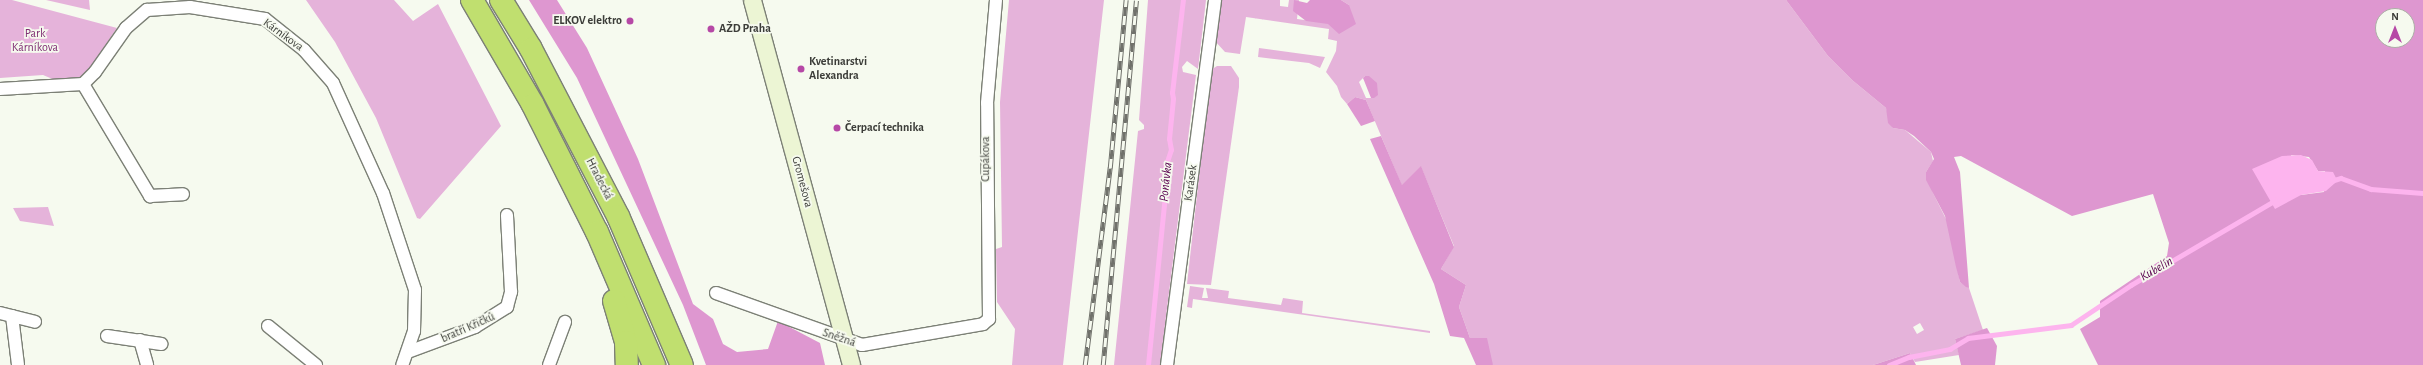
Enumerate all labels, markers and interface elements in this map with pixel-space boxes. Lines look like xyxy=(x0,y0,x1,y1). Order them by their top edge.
north arrow xyxy=(2375,8,2415,48)
text: N xyxy=(2391,11,2399,22)
place label: ELKOV elektro xyxy=(553,14,622,28)
street label: Kárníkova xyxy=(260,16,306,54)
marker: ELKOV elektro xyxy=(625,16,635,26)
place label: AŽD Praha xyxy=(719,22,771,36)
marker: AŽD Praha xyxy=(706,24,716,34)
park label: Park Kárníkova xyxy=(12,27,58,55)
place label: Kvetinarstvi Alexandra xyxy=(809,55,867,83)
marker: Kvetinarstvi Alexandra xyxy=(796,64,806,74)
place label: Čerpací technika xyxy=(845,121,924,135)
marker: Čerpací technika xyxy=(832,123,842,133)
street label: Cupákova xyxy=(979,136,993,182)
street label: Gromešova xyxy=(788,155,816,209)
street label: Hradecká xyxy=(582,156,616,202)
water label: Ponávka xyxy=(1157,161,1177,203)
street label: Karásek xyxy=(1181,164,1201,202)
water label: Kubelín xyxy=(2138,254,2176,286)
street label: bratří Křičků xyxy=(439,310,497,346)
street label: Sněžná xyxy=(821,326,857,350)

